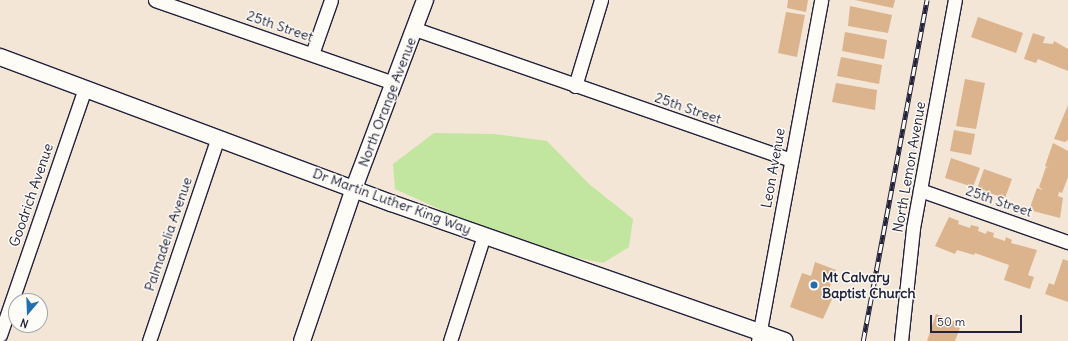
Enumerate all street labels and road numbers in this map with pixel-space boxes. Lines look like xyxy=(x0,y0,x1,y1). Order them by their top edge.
street label: 25th Street xyxy=(245,7,315,45)
street label: North Orange Avenue xyxy=(355,35,419,169)
street label: 25th Street xyxy=(653,89,723,127)
street label: North Lemon Avenue xyxy=(889,100,929,234)
street label: Leon Avenue xyxy=(758,127,788,209)
street label: Goodrich Avenue xyxy=(5,141,57,249)
street label: Dr Martin Luther King Way xyxy=(310,164,474,238)
street label: Palmadelia Avenue xyxy=(141,175,195,293)
street label: 25th Street xyxy=(964,182,1034,220)

